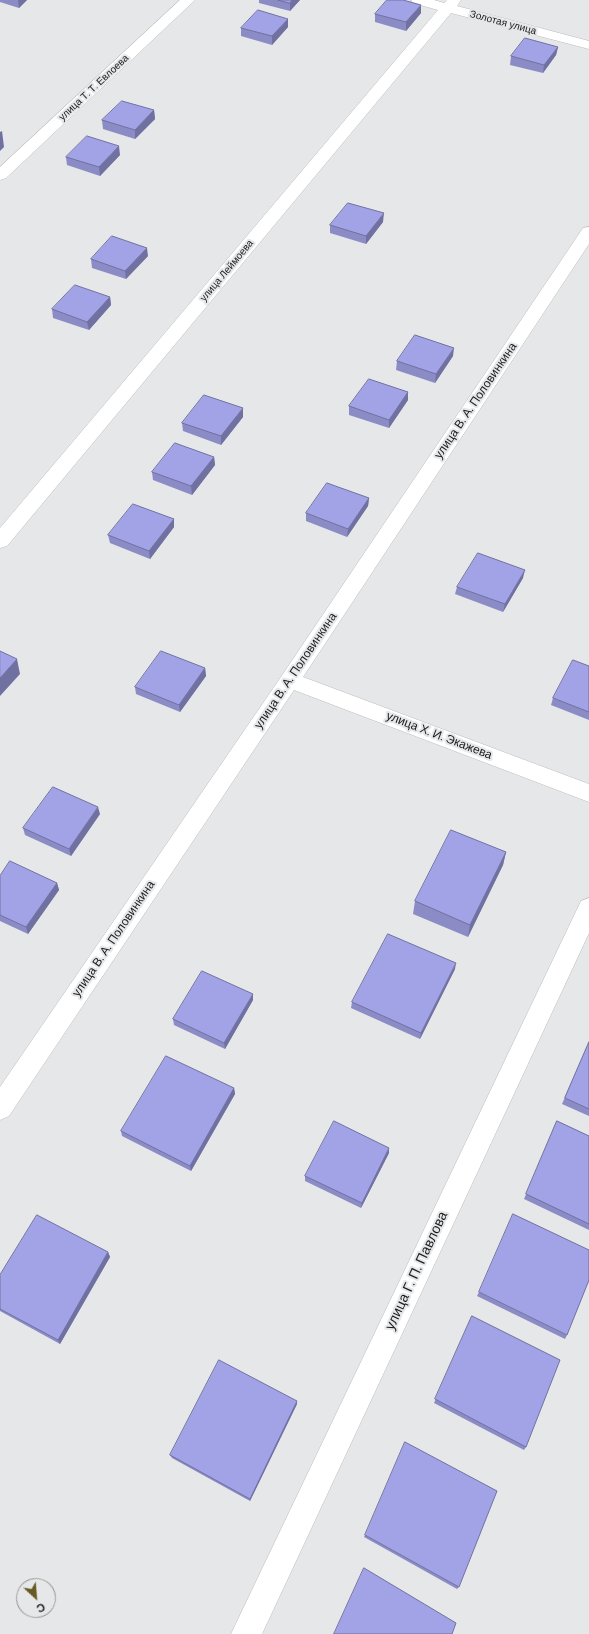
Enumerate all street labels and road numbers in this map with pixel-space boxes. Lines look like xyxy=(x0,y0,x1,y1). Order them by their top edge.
street label: Золотая улица xyxy=(468,8,538,38)
street label: улица Т. Т. Евлоева xyxy=(57,53,131,123)
street label: улица Леймоева xyxy=(198,238,256,304)
street label: улица В. А. Половинкина xyxy=(432,340,520,462)
street label: улица В. А. Половинкина xyxy=(252,610,340,732)
street label: улица Х. И. Экажева xyxy=(384,709,494,763)
street label: улица В. А. Половинкина xyxy=(70,878,158,1000)
street label: улица Г. П. Павлова xyxy=(382,1209,452,1333)

